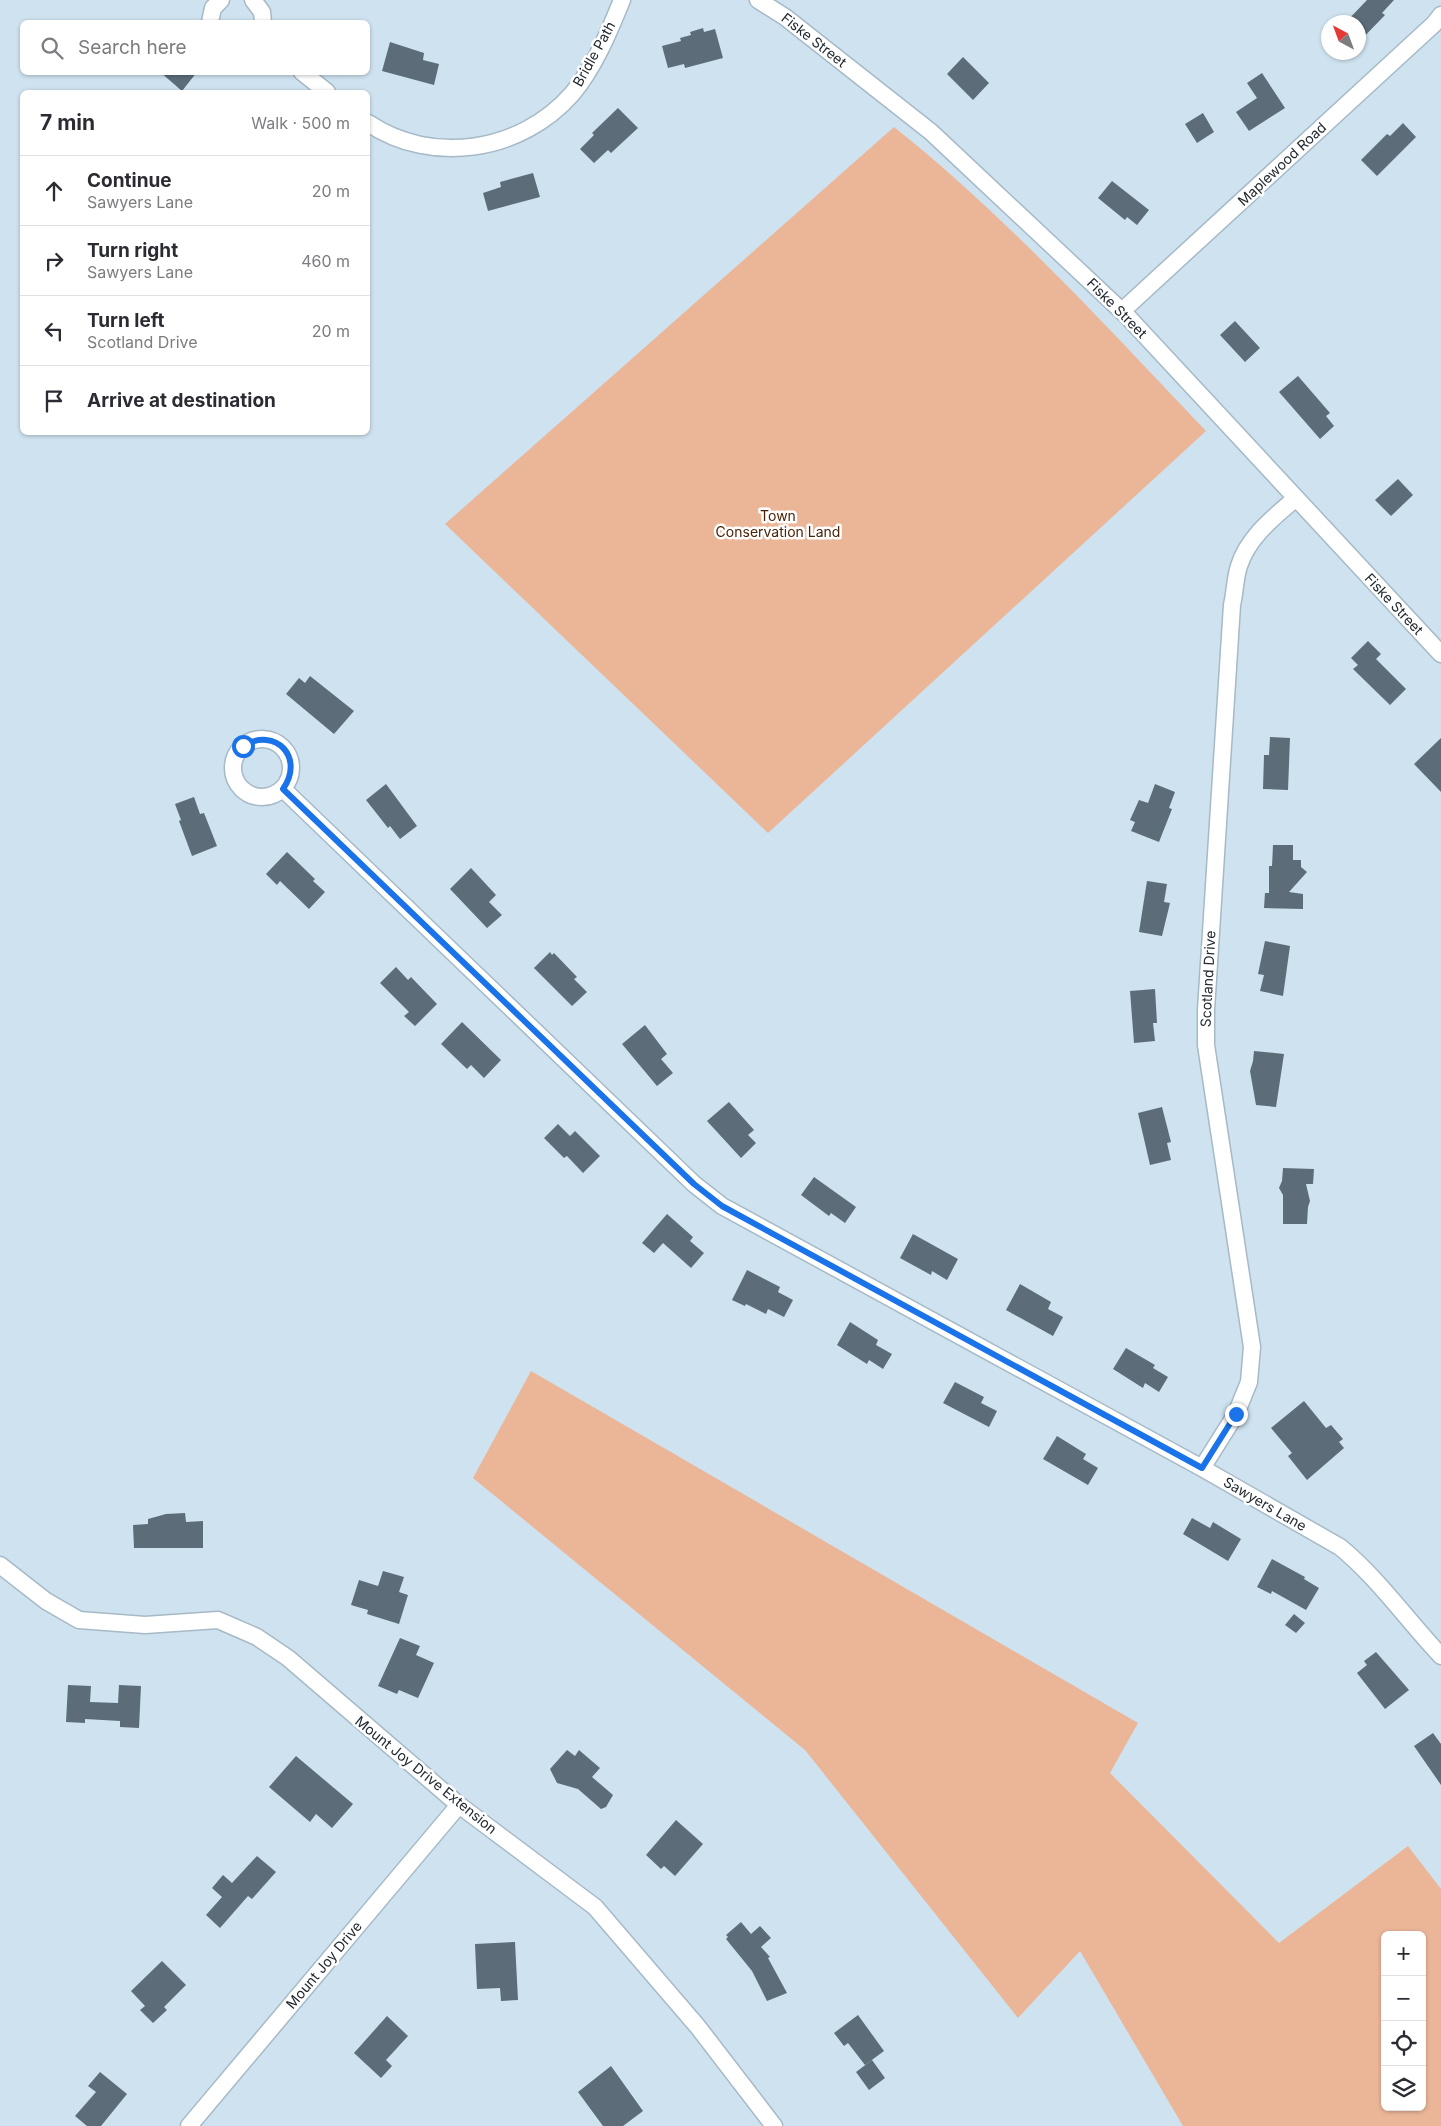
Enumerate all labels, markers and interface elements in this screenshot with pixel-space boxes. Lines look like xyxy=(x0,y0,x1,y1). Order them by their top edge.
street label: Fiske Street xyxy=(778,9,851,71)
north arrow xyxy=(1321,15,1366,60)
street label: Bridle Path xyxy=(569,18,618,89)
search box xyxy=(20,20,370,75)
icon: search xyxy=(38,34,66,62)
text: Search here xyxy=(78,36,187,59)
text: 7 min xyxy=(40,110,95,135)
text: Walk · 500 m xyxy=(251,113,350,133)
street label: Maplewood Road xyxy=(1234,118,1329,209)
text: Continue xyxy=(87,169,172,192)
icon: ahead xyxy=(40,177,68,205)
text: 20 m xyxy=(312,181,350,201)
text: Sawyers Lane xyxy=(87,192,193,212)
text: Turn right xyxy=(87,239,178,262)
icon: right xyxy=(40,247,68,275)
text: 460 m xyxy=(301,251,350,271)
text: Sawyers Lane xyxy=(87,262,193,282)
street label: Fiske Street xyxy=(1084,274,1151,342)
text: Turn left xyxy=(87,309,165,332)
icon: left xyxy=(40,317,68,345)
text: 20 m xyxy=(312,321,350,341)
text: Scotland Drive xyxy=(87,332,198,352)
icon: arrive xyxy=(40,387,68,415)
text: Arrive at destination xyxy=(87,389,276,412)
park label: Town Conservation Land xyxy=(716,507,840,540)
street label: Fiske Street xyxy=(1362,569,1427,638)
route start xyxy=(232,735,255,758)
street label: Scotland Drive xyxy=(1196,930,1219,1028)
route end xyxy=(1225,1403,1248,1426)
street label: Sawyers Lane xyxy=(1221,1473,1310,1534)
street label: Mount Joy Drive Extension xyxy=(352,1712,501,1837)
street label: Mount Joy Drive xyxy=(282,1918,365,2012)
map controls xyxy=(1381,1931,1426,2111)
button: + xyxy=(1381,1931,1426,1976)
button: − xyxy=(1381,1976,1426,2021)
button: locate xyxy=(1381,2021,1426,2066)
button: layers xyxy=(1381,2066,1426,2111)

